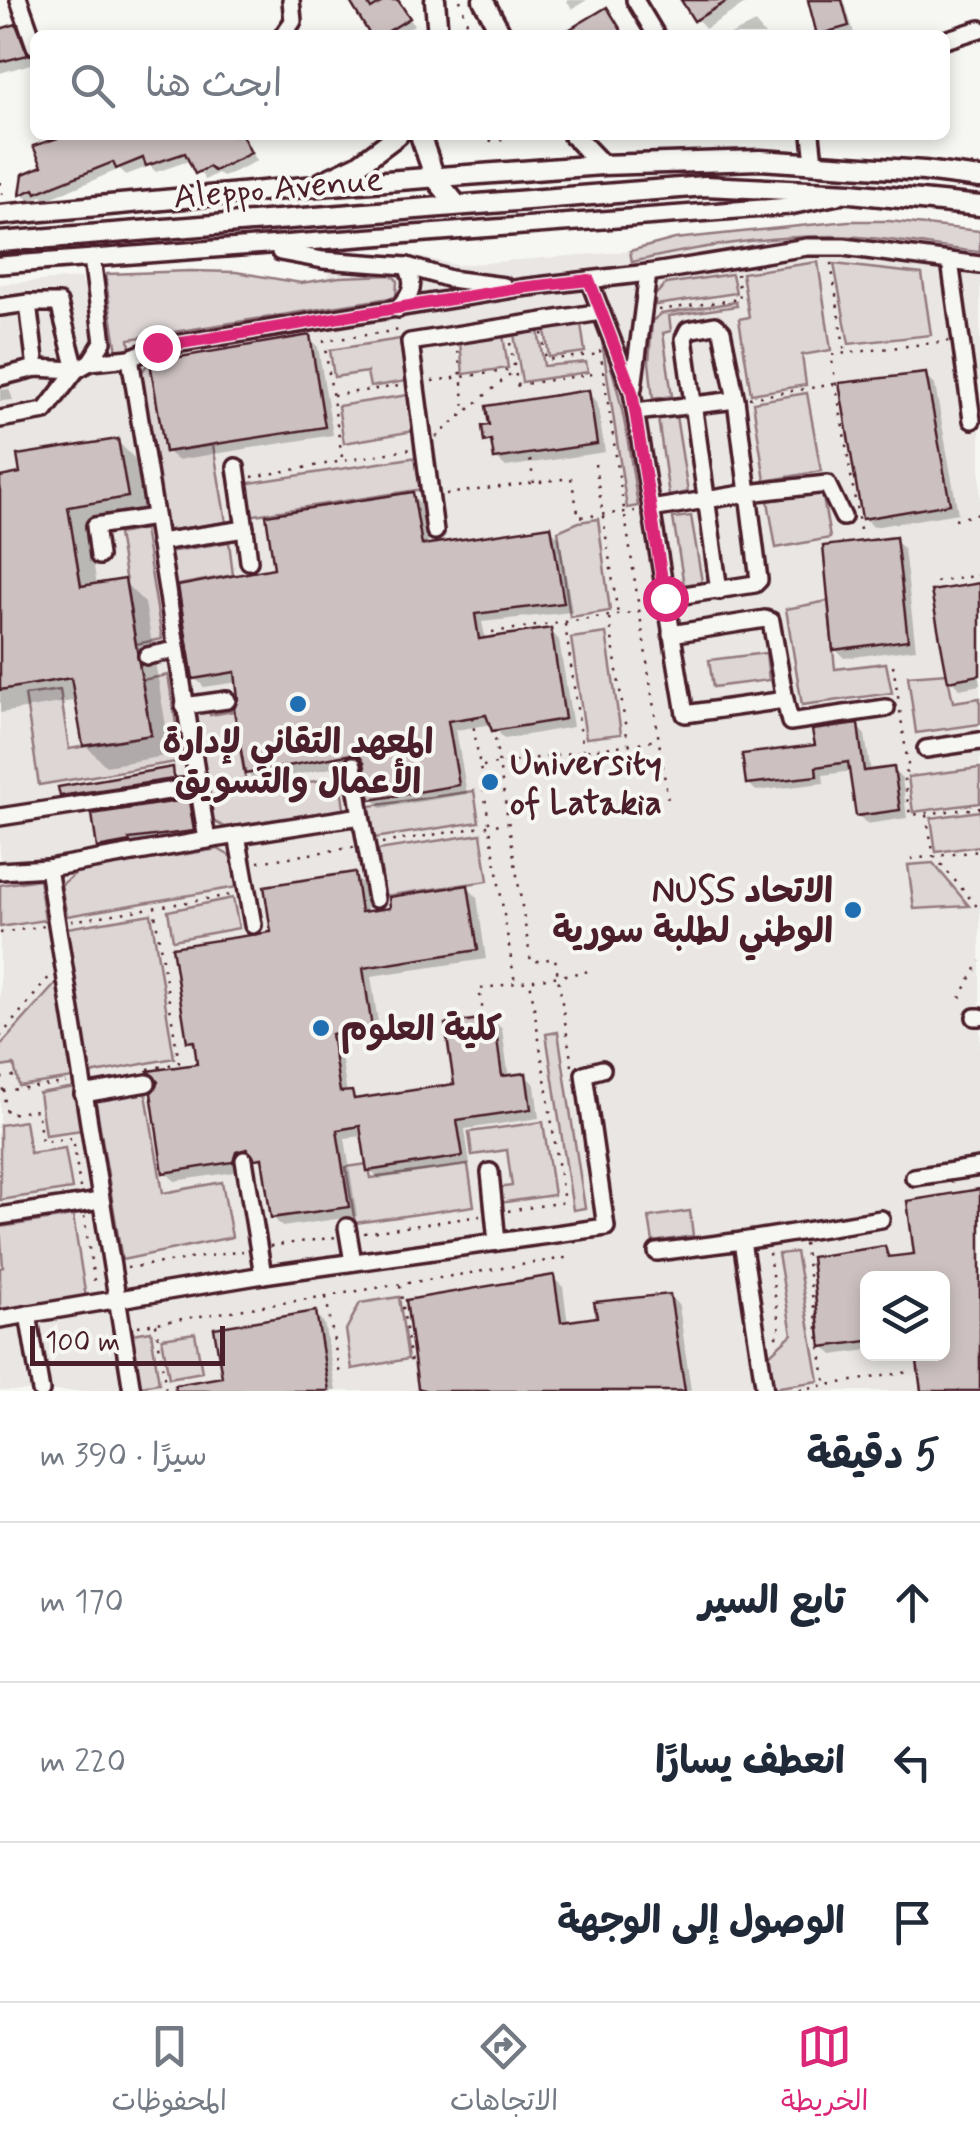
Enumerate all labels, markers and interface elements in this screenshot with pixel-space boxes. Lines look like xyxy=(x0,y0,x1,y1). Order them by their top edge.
search box xyxy=(30,30,950,140)
icon: search xyxy=(65,58,120,113)
text: ابحث هنا xyxy=(145,61,282,110)
street label: Aleppo Avenue xyxy=(171,157,385,221)
route end xyxy=(135,325,181,371)
route start xyxy=(643,576,689,622)
marker: المعهد التقاني لإدارة الأعمال والتسويق xyxy=(287,693,309,715)
place label: المعهد التقاني لإدارة الأعمال والتسويق xyxy=(163,720,433,806)
place label: University of Latakia xyxy=(510,741,662,827)
marker: University of Latakia xyxy=(479,771,501,793)
place label: NUSS الاتحاد الوطني لطلبة سورية xyxy=(552,869,833,961)
marker: NUSS الاتحاد الوطني لطلبة سورية xyxy=(842,899,864,921)
place label: كلية العلوم xyxy=(341,1007,502,1054)
marker: كلية العلوم xyxy=(310,1017,332,1039)
map controls xyxy=(860,1271,950,1361)
button: layers xyxy=(860,1271,950,1361)
scale bar xyxy=(30,1321,225,1366)
text: 100 m xyxy=(45,1325,120,1362)
text: 5 دقيقة xyxy=(807,1429,940,1484)
text: سيرًا · 390 m xyxy=(40,1435,207,1477)
icon: ahead xyxy=(885,1575,940,1630)
text: تابع السير xyxy=(699,1578,845,1627)
text: 170 m xyxy=(40,1581,124,1623)
icon: left xyxy=(885,1735,940,1790)
text: انعطف يسارًا xyxy=(655,1738,845,1787)
text: 220 m xyxy=(40,1741,126,1783)
icon: arrive xyxy=(885,1895,940,1950)
text: الوصول إلى الوجهة xyxy=(557,1898,845,1947)
tab: المحفوظات xyxy=(112,2019,227,2125)
tab: الاتجاهات xyxy=(450,2019,558,2125)
tab: الخريطة xyxy=(781,2019,868,2125)

